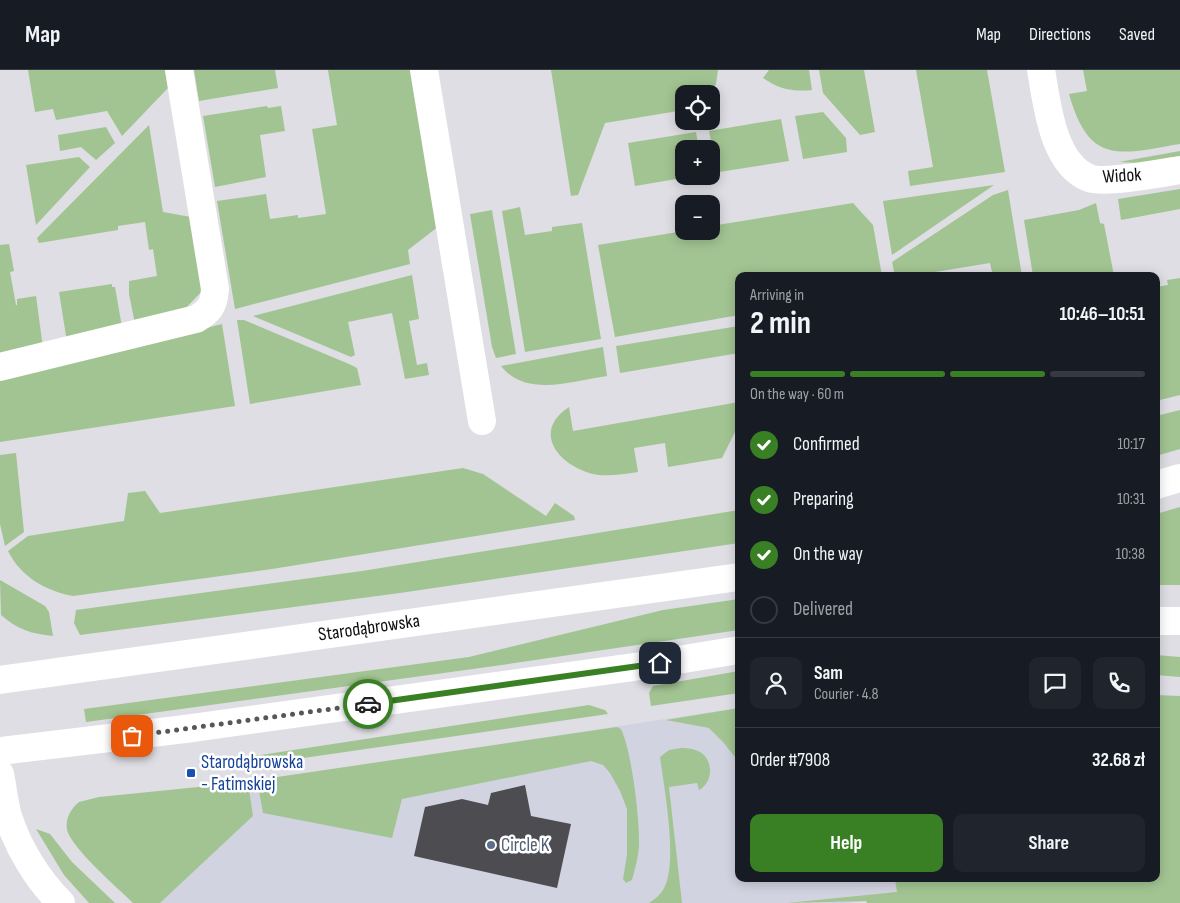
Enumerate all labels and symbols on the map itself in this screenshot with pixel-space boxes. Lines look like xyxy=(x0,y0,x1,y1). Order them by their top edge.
street label: Widok xyxy=(1102,163,1143,189)
street label: Starodąbrowska xyxy=(317,609,421,647)
pin xyxy=(639,642,681,684)
courier xyxy=(343,679,393,729)
pin xyxy=(111,715,153,757)
place label: Starodąbrowska - Fatimskiej xyxy=(201,751,303,796)
marker: Starodąbrowska - Fatimskiej xyxy=(185,767,197,779)
place label: Circle K xyxy=(501,834,550,857)
marker: Circle K xyxy=(485,839,497,851)

